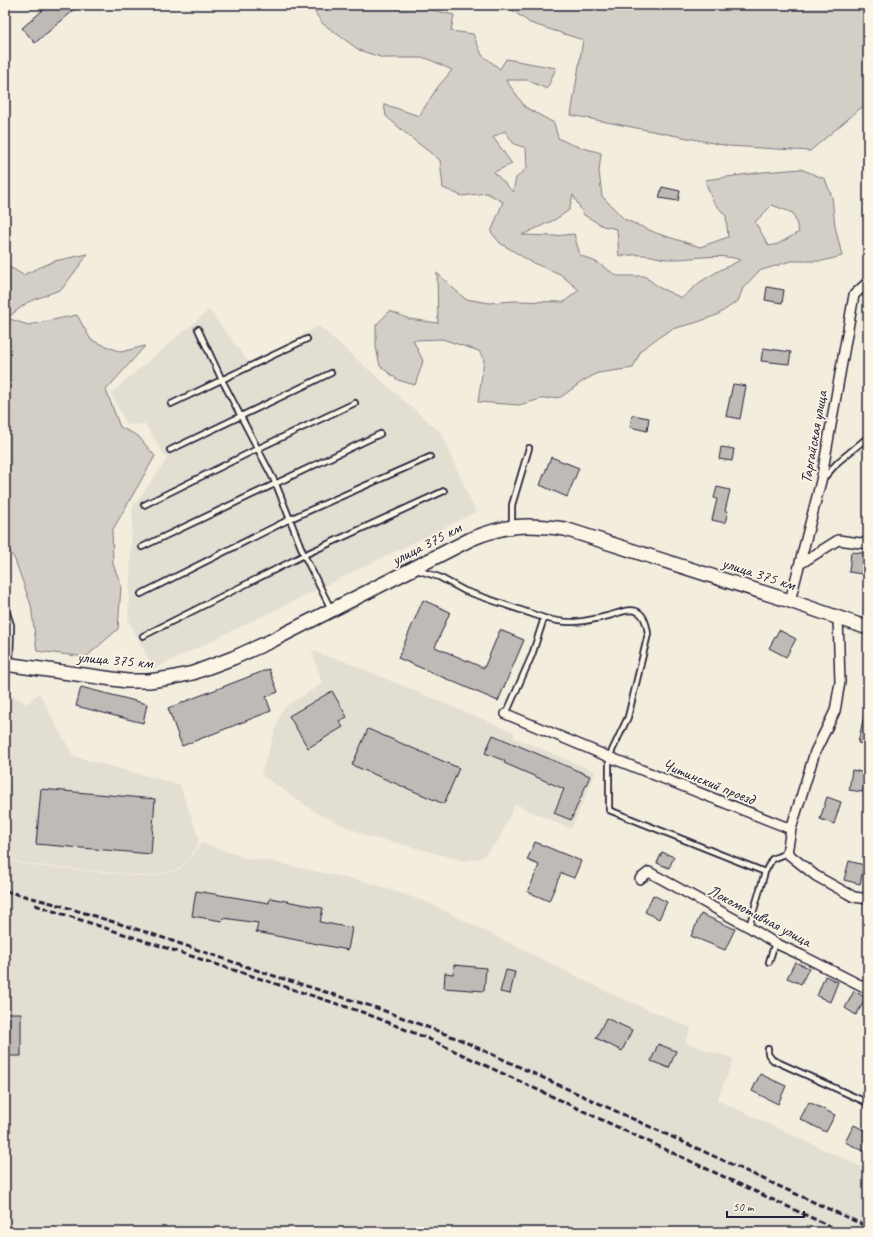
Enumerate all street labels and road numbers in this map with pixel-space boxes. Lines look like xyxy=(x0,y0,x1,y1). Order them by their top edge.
street label: Таргайская улица xyxy=(796,388,832,485)
street label: улица 375 км xyxy=(387,517,466,570)
street label: улица 375 км xyxy=(719,552,799,596)
street label: улица 375 км xyxy=(76,647,155,673)
street label: Читинский проезд xyxy=(660,754,759,810)
street label: Локомотивная улица xyxy=(704,880,816,952)

